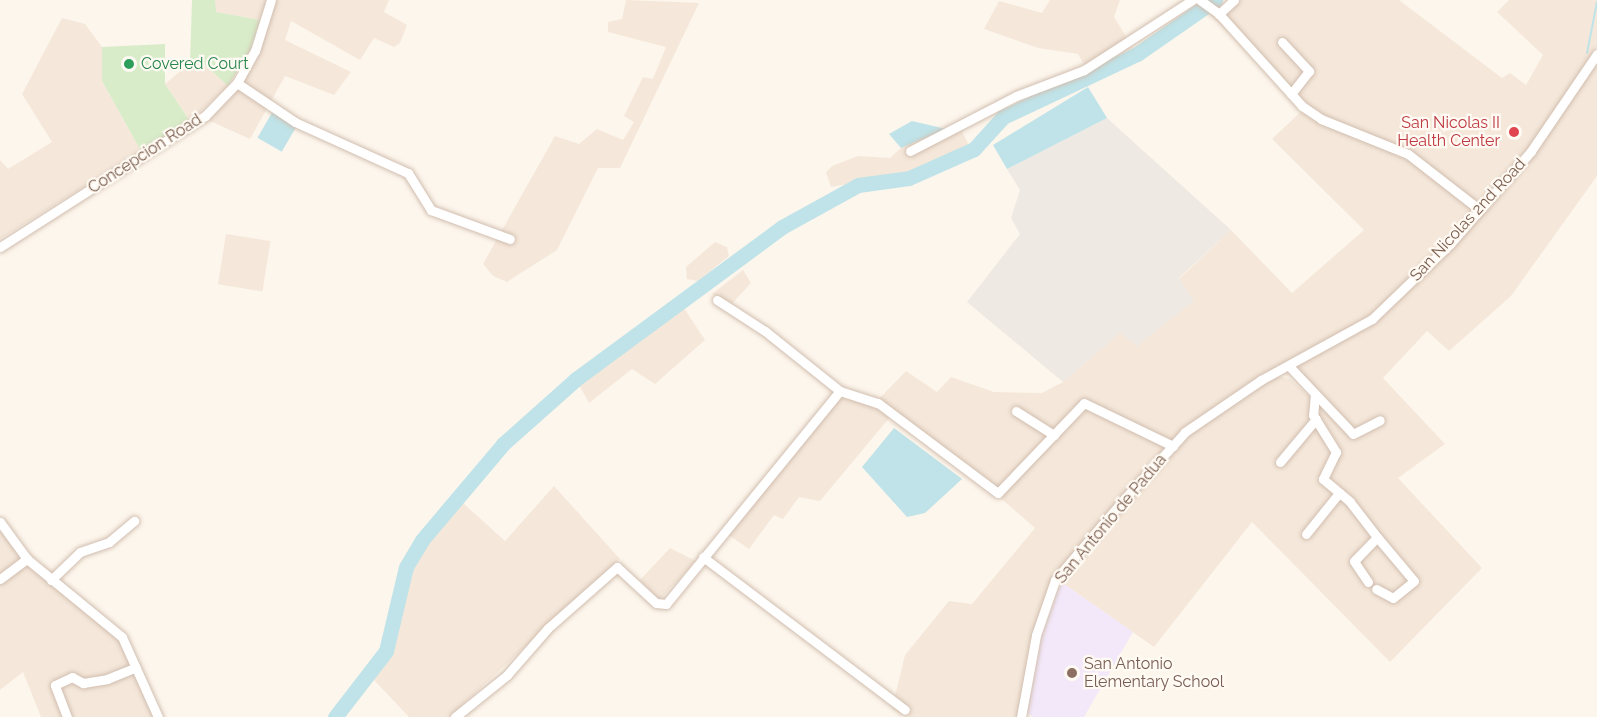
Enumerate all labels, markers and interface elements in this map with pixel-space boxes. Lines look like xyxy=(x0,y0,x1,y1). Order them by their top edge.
place label: Covered Court xyxy=(141,54,249,74)
marker: Covered Court xyxy=(122,57,136,71)
street label: Concepcion Road xyxy=(85,110,205,198)
place label: San Nicolas II Health Center xyxy=(1397,113,1500,151)
marker: San Nicolas II Health Center xyxy=(1505,123,1523,141)
street label: San Nicolas 2nd Road xyxy=(1406,155,1530,285)
street label: San Antonio de Padua xyxy=(1051,450,1171,588)
place label: San Antonio Elementary School xyxy=(1084,654,1224,692)
marker: San Antonio Elementary School xyxy=(1065,666,1079,680)

